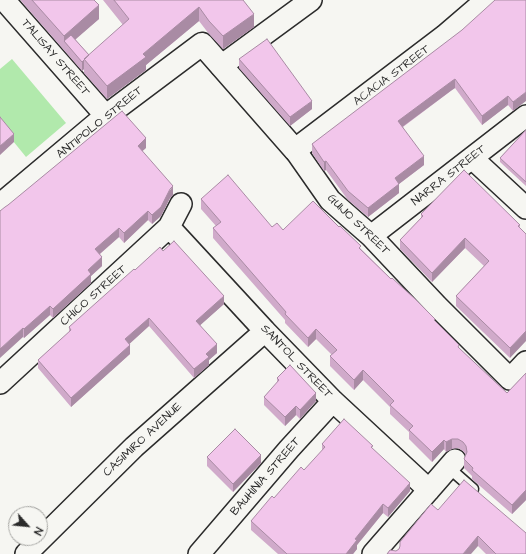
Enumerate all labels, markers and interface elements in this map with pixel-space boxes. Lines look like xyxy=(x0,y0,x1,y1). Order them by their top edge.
street label: TALISAY STREET xyxy=(18,17,92,99)
street label: ACACIA STREET xyxy=(351,43,433,109)
street label: ANTIPOLO STREET xyxy=(54,84,146,162)
street label: NARRA STREET xyxy=(409,143,489,209)
street label: GUIJO STREET xyxy=(324,192,392,258)
street label: CHICO STREET xyxy=(58,262,130,330)
street label: SANTOL STREET xyxy=(257,322,335,402)
street label: CASIMIRO AVENUE xyxy=(101,400,185,480)
street label: BAUHINIA STREET xyxy=(228,435,304,519)
north arrow xyxy=(8,506,48,546)
text: N xyxy=(30,525,46,538)

